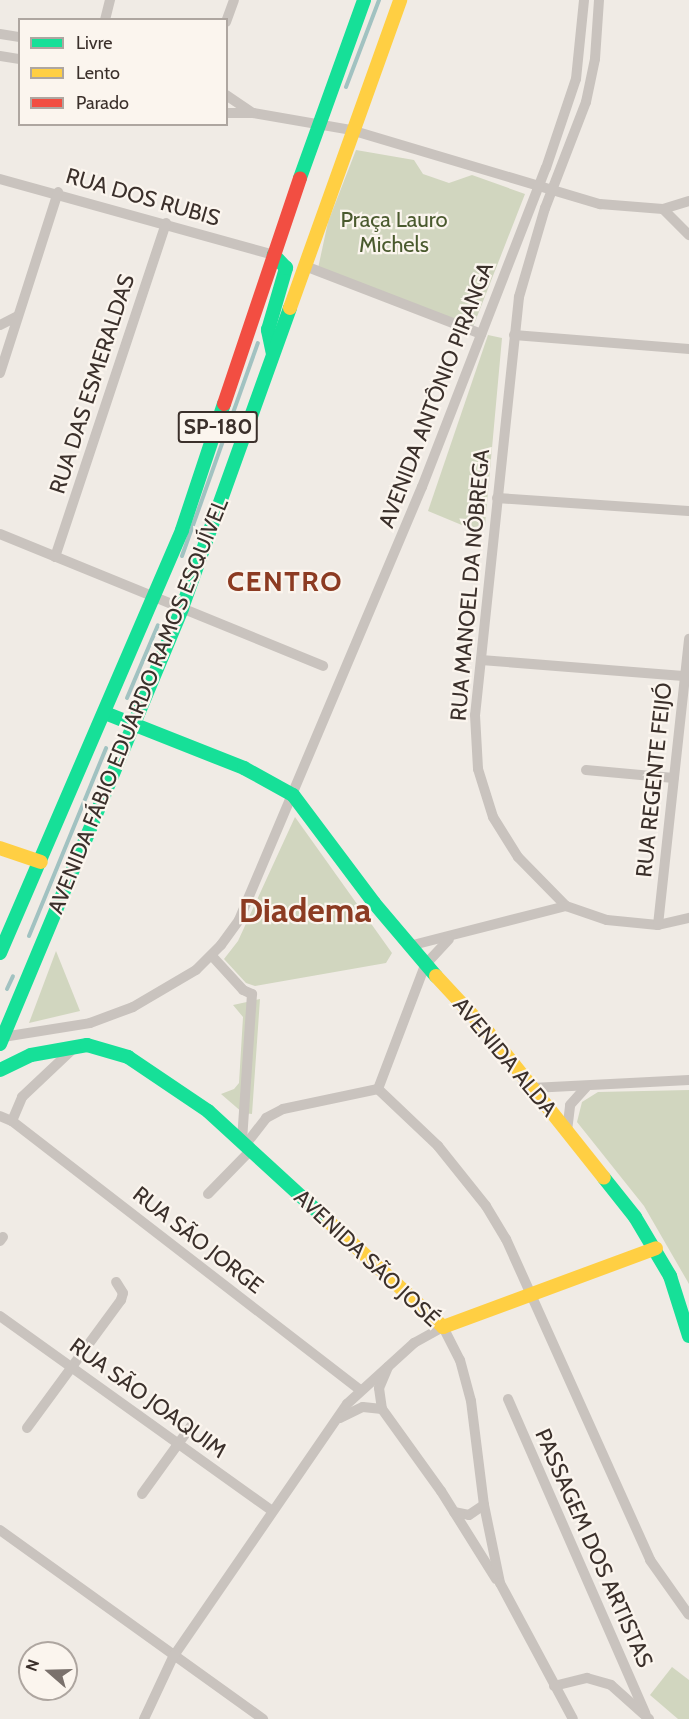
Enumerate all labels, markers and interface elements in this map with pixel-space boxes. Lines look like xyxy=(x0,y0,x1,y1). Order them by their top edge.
legend xyxy=(18,18,228,126)
text: Livre xyxy=(76,32,112,54)
text: Lento xyxy=(76,62,120,84)
text: Parado xyxy=(76,92,129,114)
street label: RUA DOS RUBIS xyxy=(63,162,223,232)
park label: Praça Lauro Michels xyxy=(340,206,448,258)
street label: AVENIDA ANTÔNIO PIRANGA xyxy=(373,258,499,532)
street label: RUA DAS ESMERALDAS xyxy=(44,271,140,497)
road number: SP-180 xyxy=(178,409,258,445)
street label: RUA MANOEL DA NÓBREGA xyxy=(445,448,495,722)
street label: AVENIDA FÁBIO EDUARDO RAMOS ESQUÍVEL xyxy=(42,494,234,918)
district label: CENTRO xyxy=(227,564,343,598)
street label: RUA REGENTE FEIJÓ xyxy=(631,681,677,879)
district label: Diadema xyxy=(239,891,371,931)
street label: AVENIDA ALDA xyxy=(448,992,562,1122)
street label: RUA SÃO JORGE xyxy=(128,1181,268,1299)
street label: AVENIDA SÃO JOSÉ xyxy=(289,1184,445,1332)
street label: RUA SÃO JOAQUIM xyxy=(65,1332,231,1464)
street label: PASSAGEM DOS ARTISTAS xyxy=(529,1425,659,1671)
north arrow xyxy=(18,1641,78,1701)
text: N xyxy=(22,1657,43,1674)

